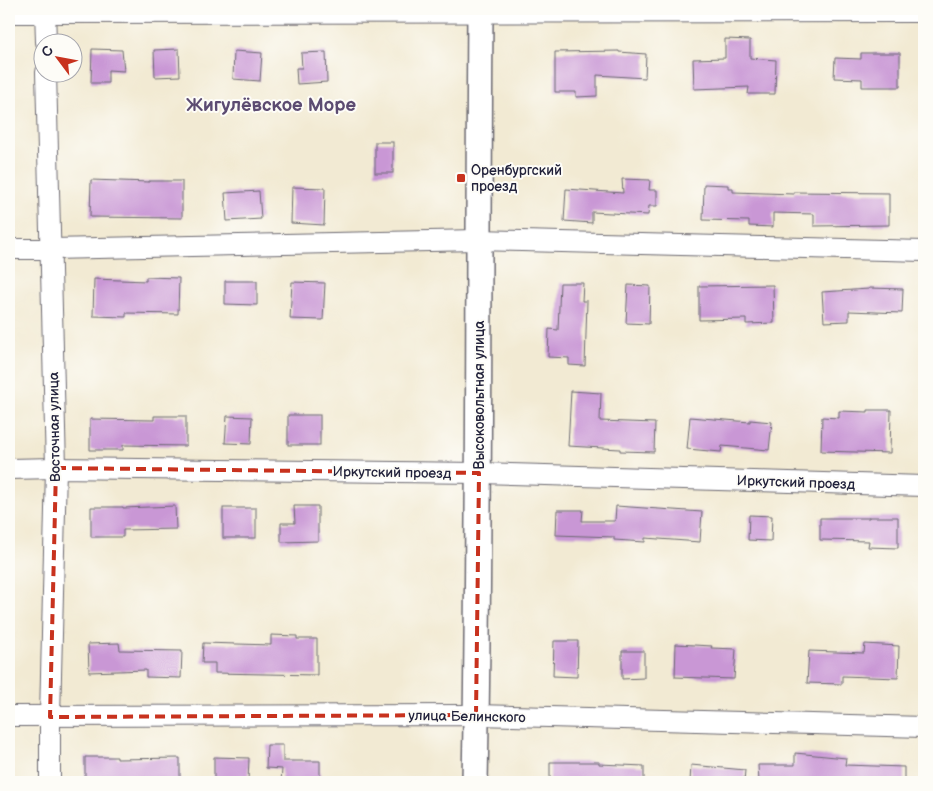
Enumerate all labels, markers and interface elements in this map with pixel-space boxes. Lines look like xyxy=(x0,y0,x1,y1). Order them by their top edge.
north arrow xyxy=(32,32,82,82)
text: С xyxy=(38,43,57,60)
district label: Жигулёвское Море xyxy=(186,94,356,117)
place label: Оренбургский проезд xyxy=(471,162,562,195)
marker: Оренбургский проезд xyxy=(455,172,467,184)
street label: Высоковольтная улица xyxy=(471,320,488,469)
street label: Восточная улица xyxy=(45,371,64,482)
street label: Иркутский проезд xyxy=(333,463,452,482)
street label: Иркутский проезд xyxy=(736,472,856,493)
street label: улица Белинского xyxy=(408,707,526,726)

